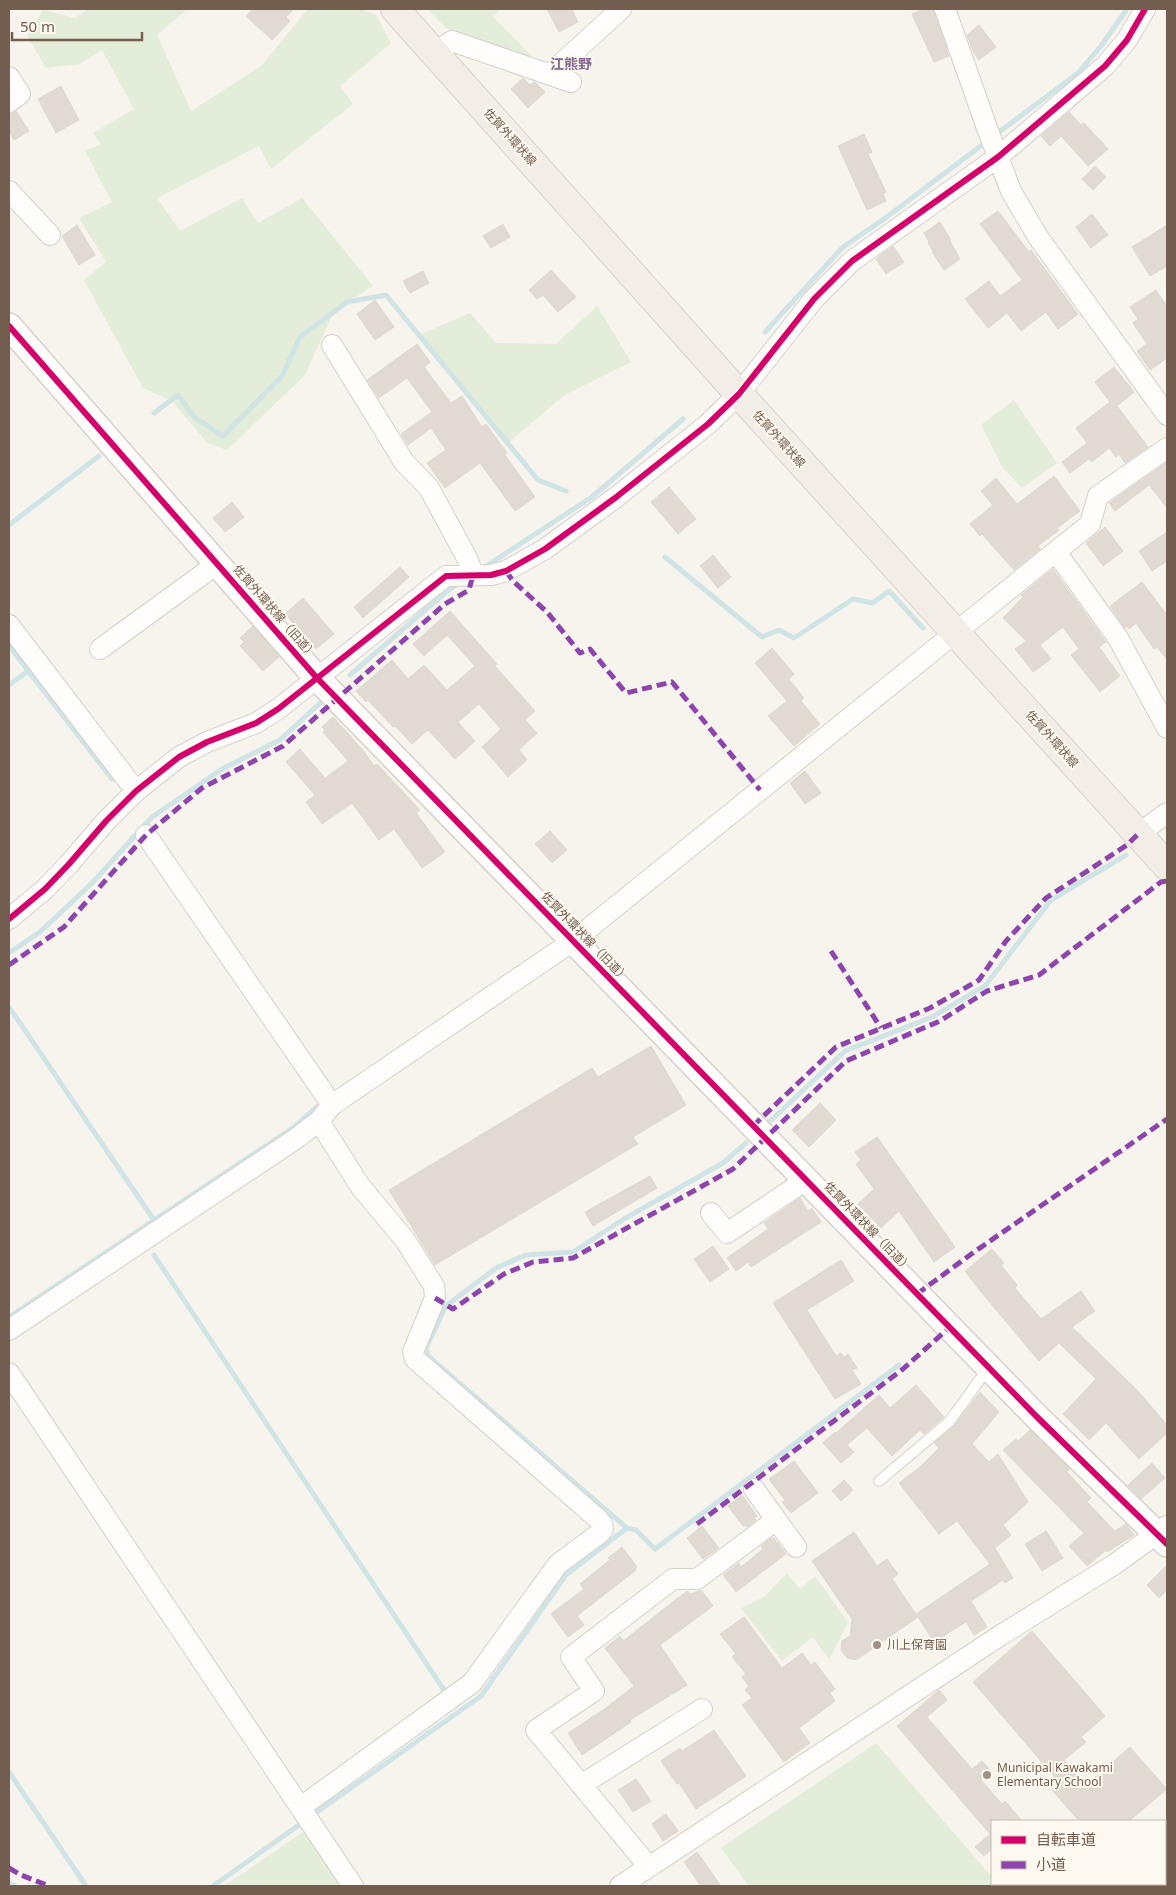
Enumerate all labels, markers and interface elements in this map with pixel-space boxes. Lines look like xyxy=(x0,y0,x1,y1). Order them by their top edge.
scale bar xyxy=(12,10,142,42)
text: 50 m xyxy=(20,16,55,36)
district label: 江熊野 xyxy=(550,54,592,73)
street label: 佐賀外環状線 xyxy=(480,104,541,169)
street label: 佐賀外環状線 xyxy=(749,406,810,471)
street label: 佐賀外環状線（旧道） xyxy=(230,561,321,663)
street label: 佐賀外環状線 xyxy=(1022,706,1083,771)
street label: 佐賀外環状線（旧道） xyxy=(538,888,633,986)
street label: 佐賀外環状線（旧道） xyxy=(821,1178,916,1276)
place label: 川上保育園 xyxy=(887,1636,947,1653)
marker: 川上保育園 xyxy=(871,1639,883,1651)
place label: Municipal Kawakami Elementary School xyxy=(997,1759,1113,1790)
marker: Municipal Kawakami Elementary School xyxy=(981,1769,993,1781)
legend xyxy=(991,1820,1166,1885)
text: 自転車道 xyxy=(1036,1829,1096,1849)
text: 小道 xyxy=(1036,1854,1066,1874)

